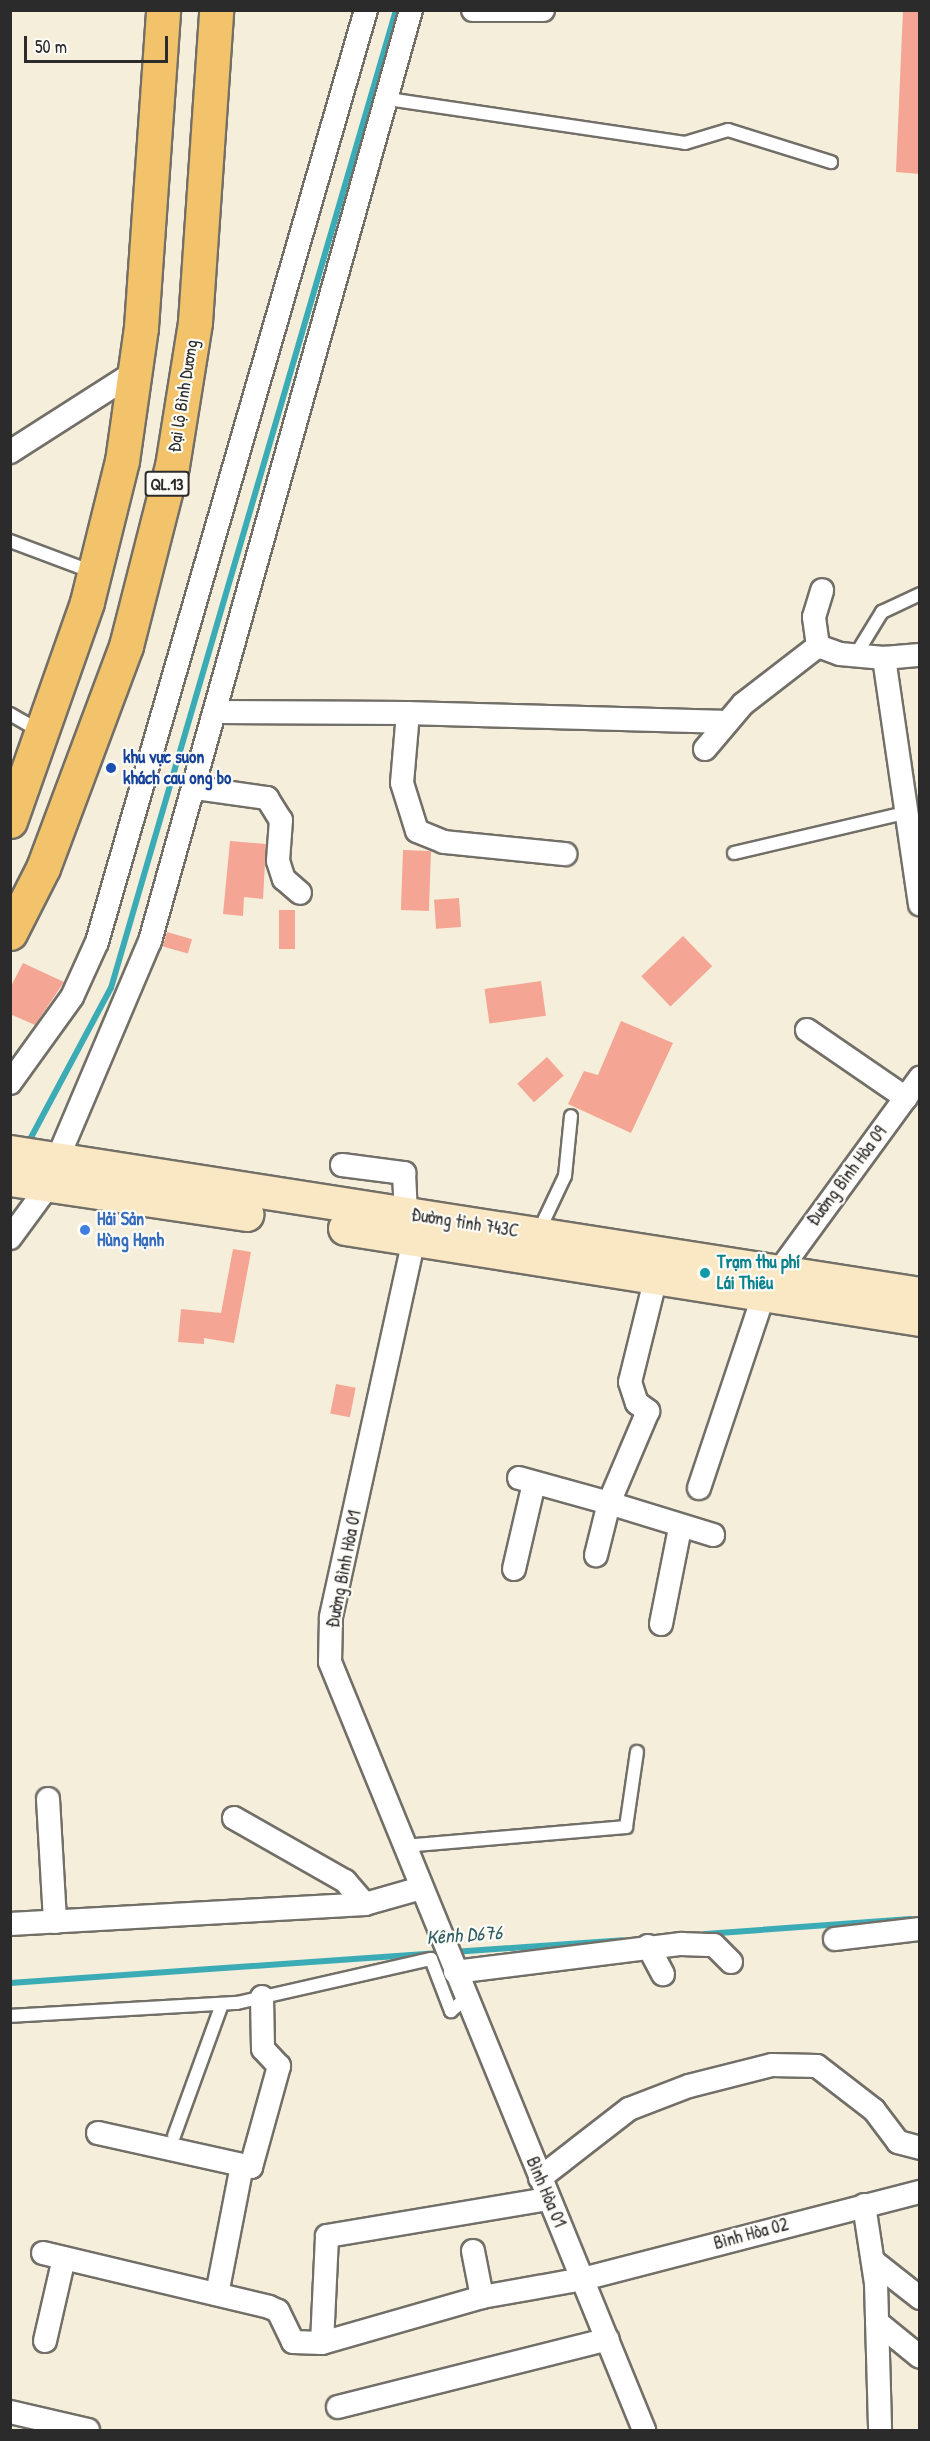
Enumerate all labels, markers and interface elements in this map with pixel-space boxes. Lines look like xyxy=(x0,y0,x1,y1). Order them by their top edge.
scale bar xyxy=(27,24,171,62)
text: 50 m xyxy=(35,34,67,59)
street label: Đại lộ Bình Dương xyxy=(163,338,203,454)
road number: QL.13 xyxy=(144,471,190,497)
place label: khu vực suon khách cau ong bo xyxy=(123,747,231,789)
marker: khu vực suon khách cau ong bo xyxy=(104,761,118,775)
street label: Đường Bình Hòa 09 xyxy=(803,1122,891,1230)
street label: Đường tỉnh 743C xyxy=(410,1204,520,1242)
place label: Hải Sản Hùng Hạnh xyxy=(97,1209,164,1252)
marker: Hải Sản Hùng Hạnh xyxy=(78,1223,92,1237)
place label: Trạm thu phí Lái Thiêu xyxy=(717,1252,800,1294)
marker: Trạm thu phí Lái Thiêu xyxy=(698,1266,712,1280)
street label: Đường Bình Hòa 01 xyxy=(322,1508,366,1630)
water label: Kênh D676 xyxy=(425,1919,503,1949)
street label: Bình Hòa 01 xyxy=(522,2154,570,2230)
street label: Bình Hòa 02 xyxy=(711,2214,791,2254)

